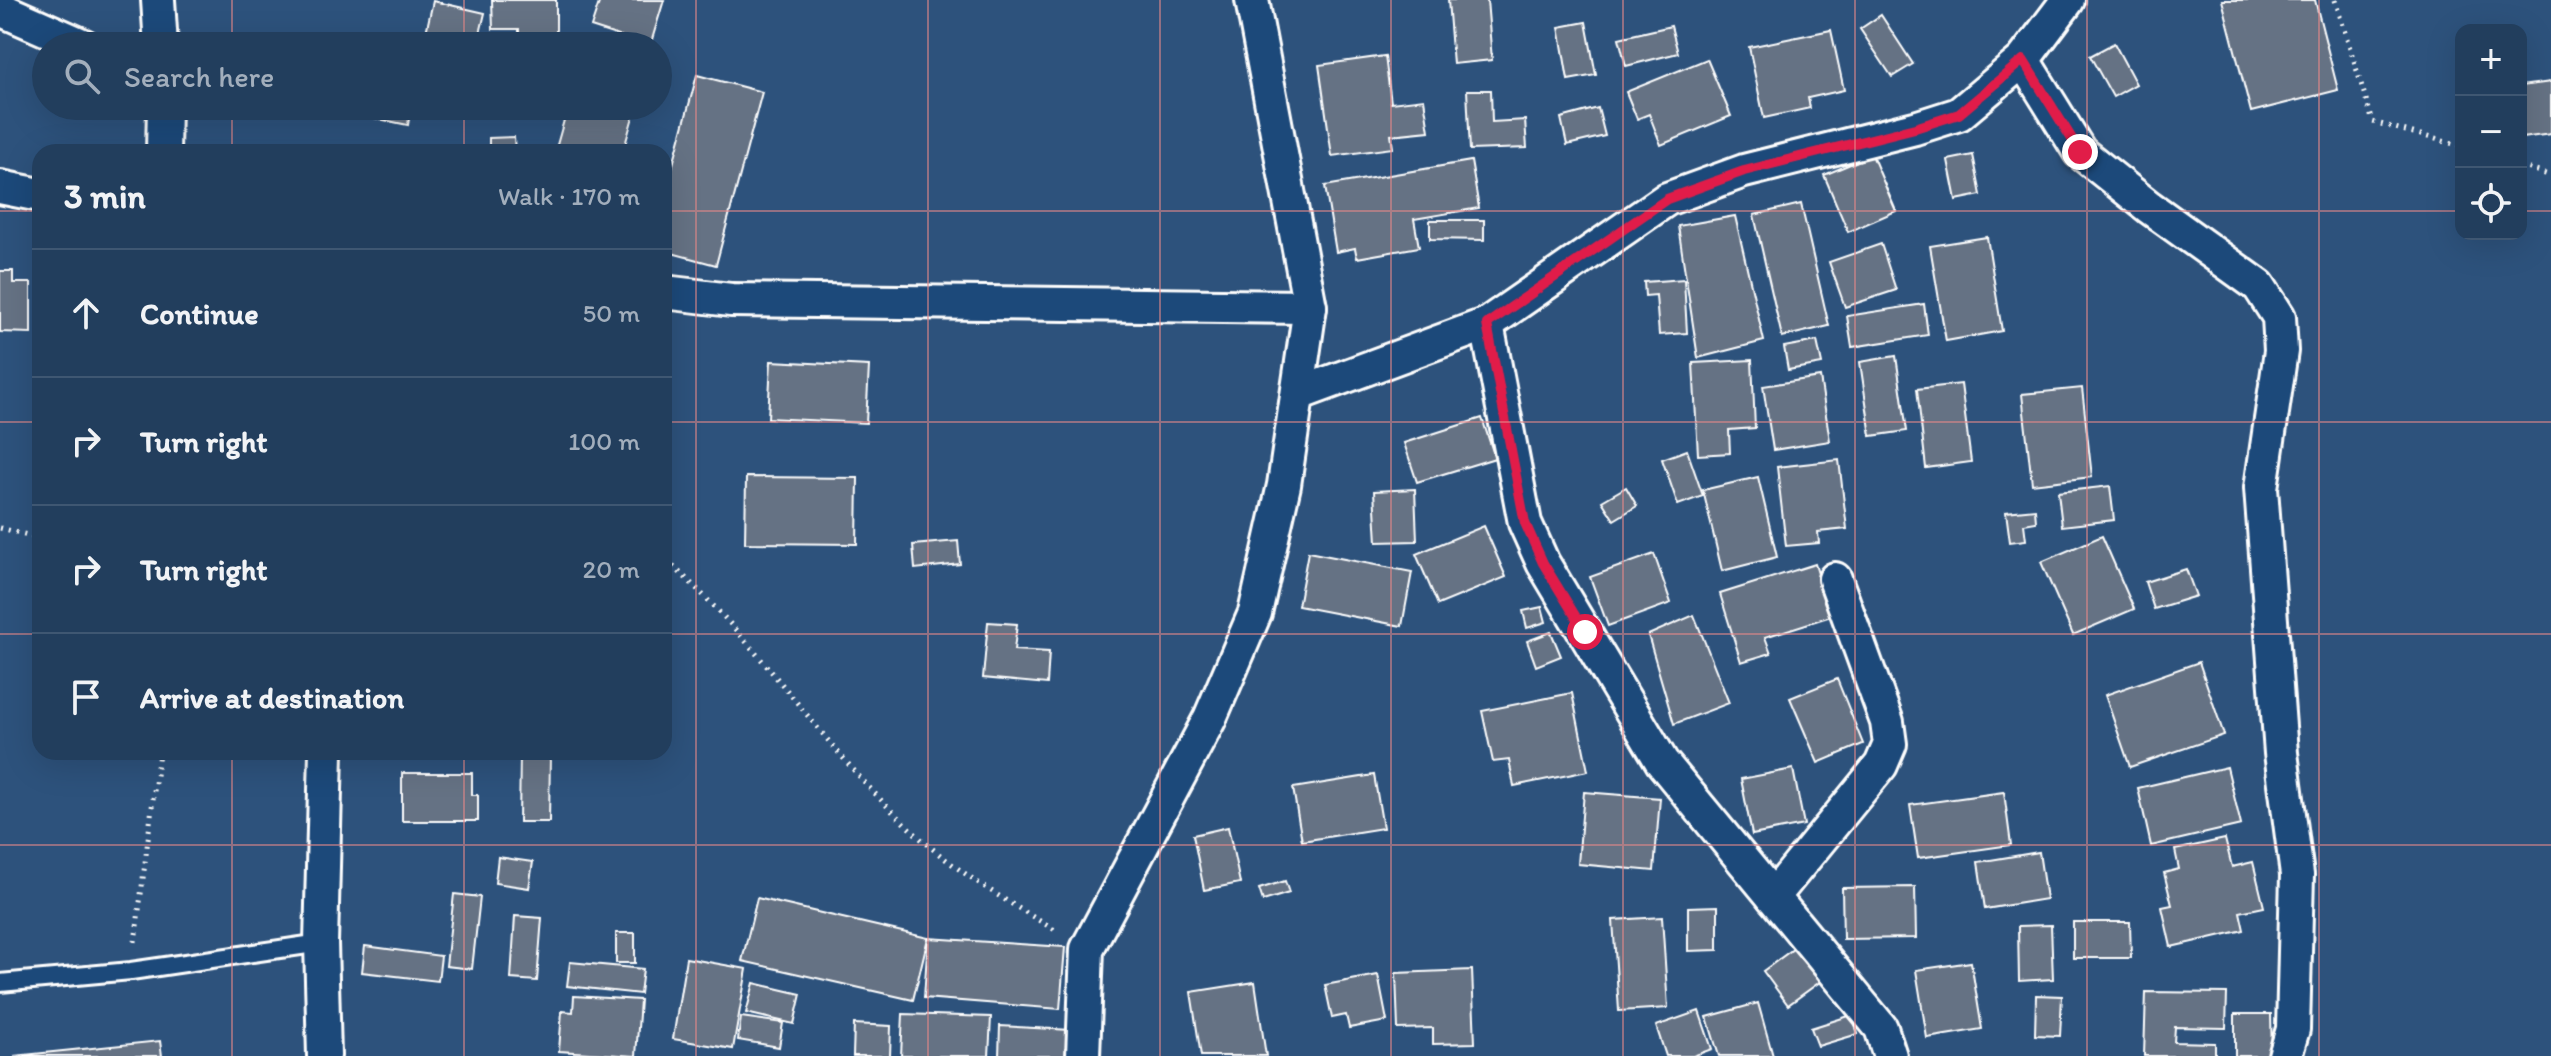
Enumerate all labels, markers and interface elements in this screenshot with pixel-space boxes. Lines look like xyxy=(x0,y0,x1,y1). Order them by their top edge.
map controls xyxy=(2455,24,2527,240)
button: + xyxy=(2455,24,2527,96)
search box xyxy=(32,32,672,120)
icon: search xyxy=(60,54,104,98)
text: Search here xyxy=(124,58,274,95)
button: − xyxy=(2455,96,2527,168)
route end xyxy=(2062,134,2098,170)
button: locate xyxy=(2455,168,2527,240)
text: 3 min xyxy=(64,176,146,217)
text: Walk · 170 m xyxy=(498,180,640,212)
icon: ahead xyxy=(64,291,108,335)
text: Continue xyxy=(140,295,259,332)
text: 50 m xyxy=(583,297,640,329)
icon: right xyxy=(64,419,108,463)
text: Turn right xyxy=(140,423,268,460)
text: 100 m xyxy=(568,425,640,457)
icon: right xyxy=(64,547,108,591)
text: Turn right xyxy=(140,551,268,588)
text: 20 m xyxy=(583,553,640,585)
route start xyxy=(1567,614,1603,650)
icon: arrive xyxy=(64,675,108,719)
text: Arrive at destination xyxy=(140,679,404,716)

